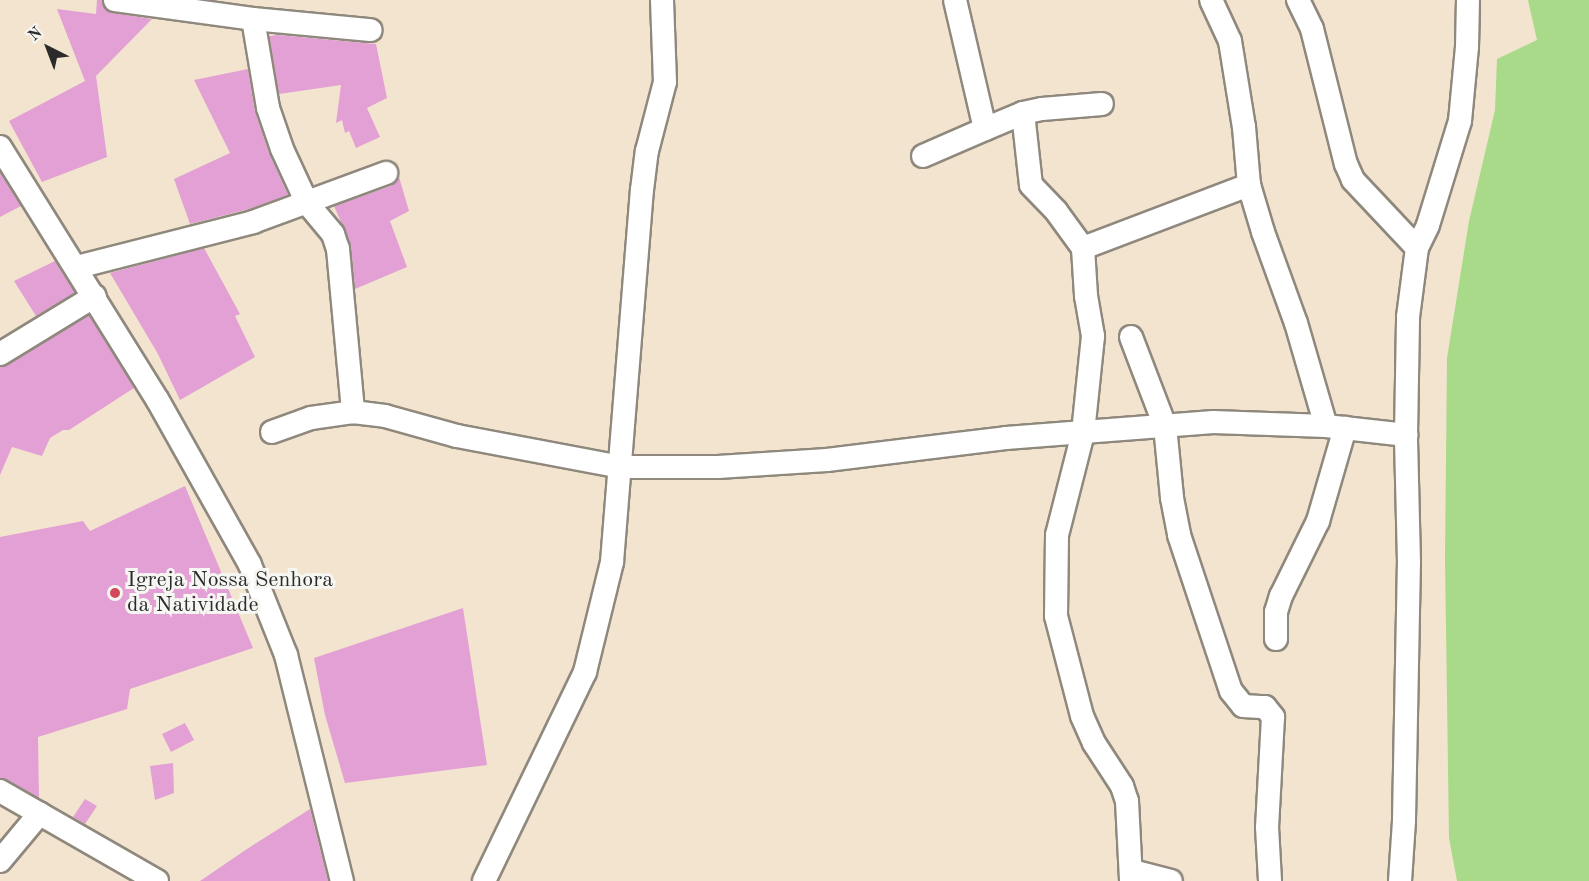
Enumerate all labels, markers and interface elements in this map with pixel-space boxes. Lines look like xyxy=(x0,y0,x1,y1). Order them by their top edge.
north arrow xyxy=(18,18,78,78)
text: N xyxy=(26,25,46,45)
place label: Igreja Nossa Senhora da Natividade xyxy=(127,567,333,618)
marker: Igreja Nossa Senhora da Natividade xyxy=(108,586,122,600)

